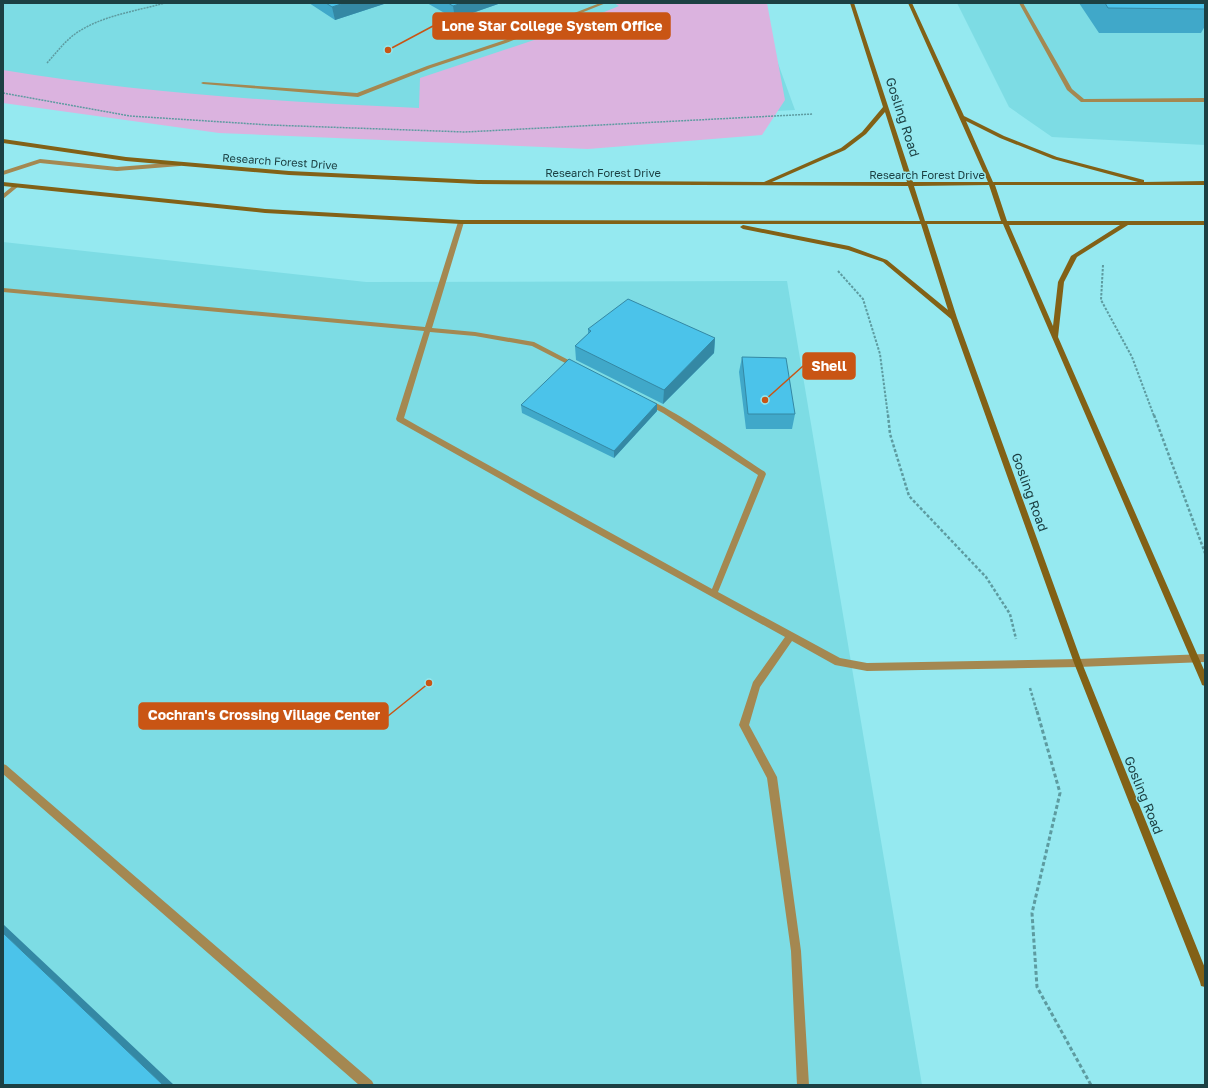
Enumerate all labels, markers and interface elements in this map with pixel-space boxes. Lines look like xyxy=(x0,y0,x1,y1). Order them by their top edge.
callout: Lone Star College System Office xyxy=(433,13,670,39)
text: Lone Star College System Office xyxy=(441,17,663,34)
street label: Gosling Road xyxy=(883,75,923,159)
street label: Research Forest Drive xyxy=(222,150,338,172)
street label: Research Forest Drive xyxy=(545,166,661,179)
street label: Research Forest Drive xyxy=(869,168,985,181)
callout: Shell xyxy=(803,353,855,379)
text: Shell xyxy=(811,357,847,374)
street label: Gosling Road xyxy=(1008,450,1052,534)
callout: Cochran's Crossing Village Center xyxy=(139,703,388,729)
text: Cochran's Crossing Village Center xyxy=(148,706,381,723)
street label: Gosling Road xyxy=(1121,754,1167,836)

